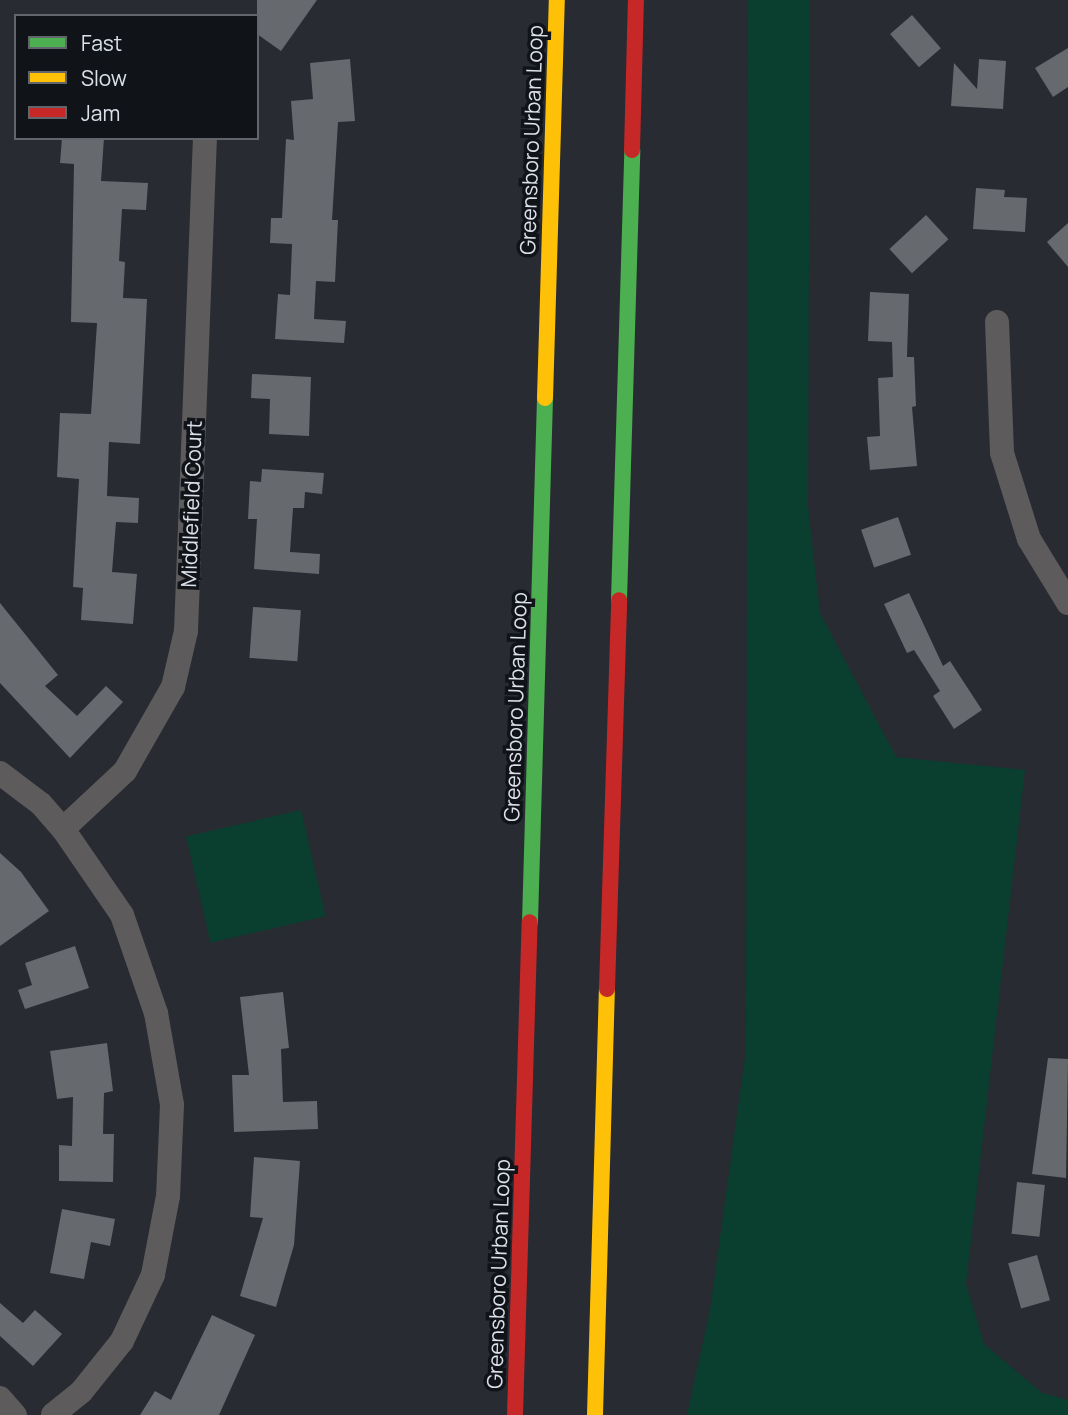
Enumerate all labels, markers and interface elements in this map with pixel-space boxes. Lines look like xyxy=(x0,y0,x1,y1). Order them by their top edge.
legend xyxy=(14,14,259,140)
street label: Greensboro Urban Loop xyxy=(514,25,548,255)
text: Fast xyxy=(81,29,122,57)
text: Slow xyxy=(81,64,127,92)
text: Jam xyxy=(81,99,120,127)
street label: Middlefield Court xyxy=(175,420,207,588)
street label: Greensboro Urban Loop xyxy=(498,592,532,822)
street label: Greensboro Urban Loop xyxy=(481,1159,515,1389)

